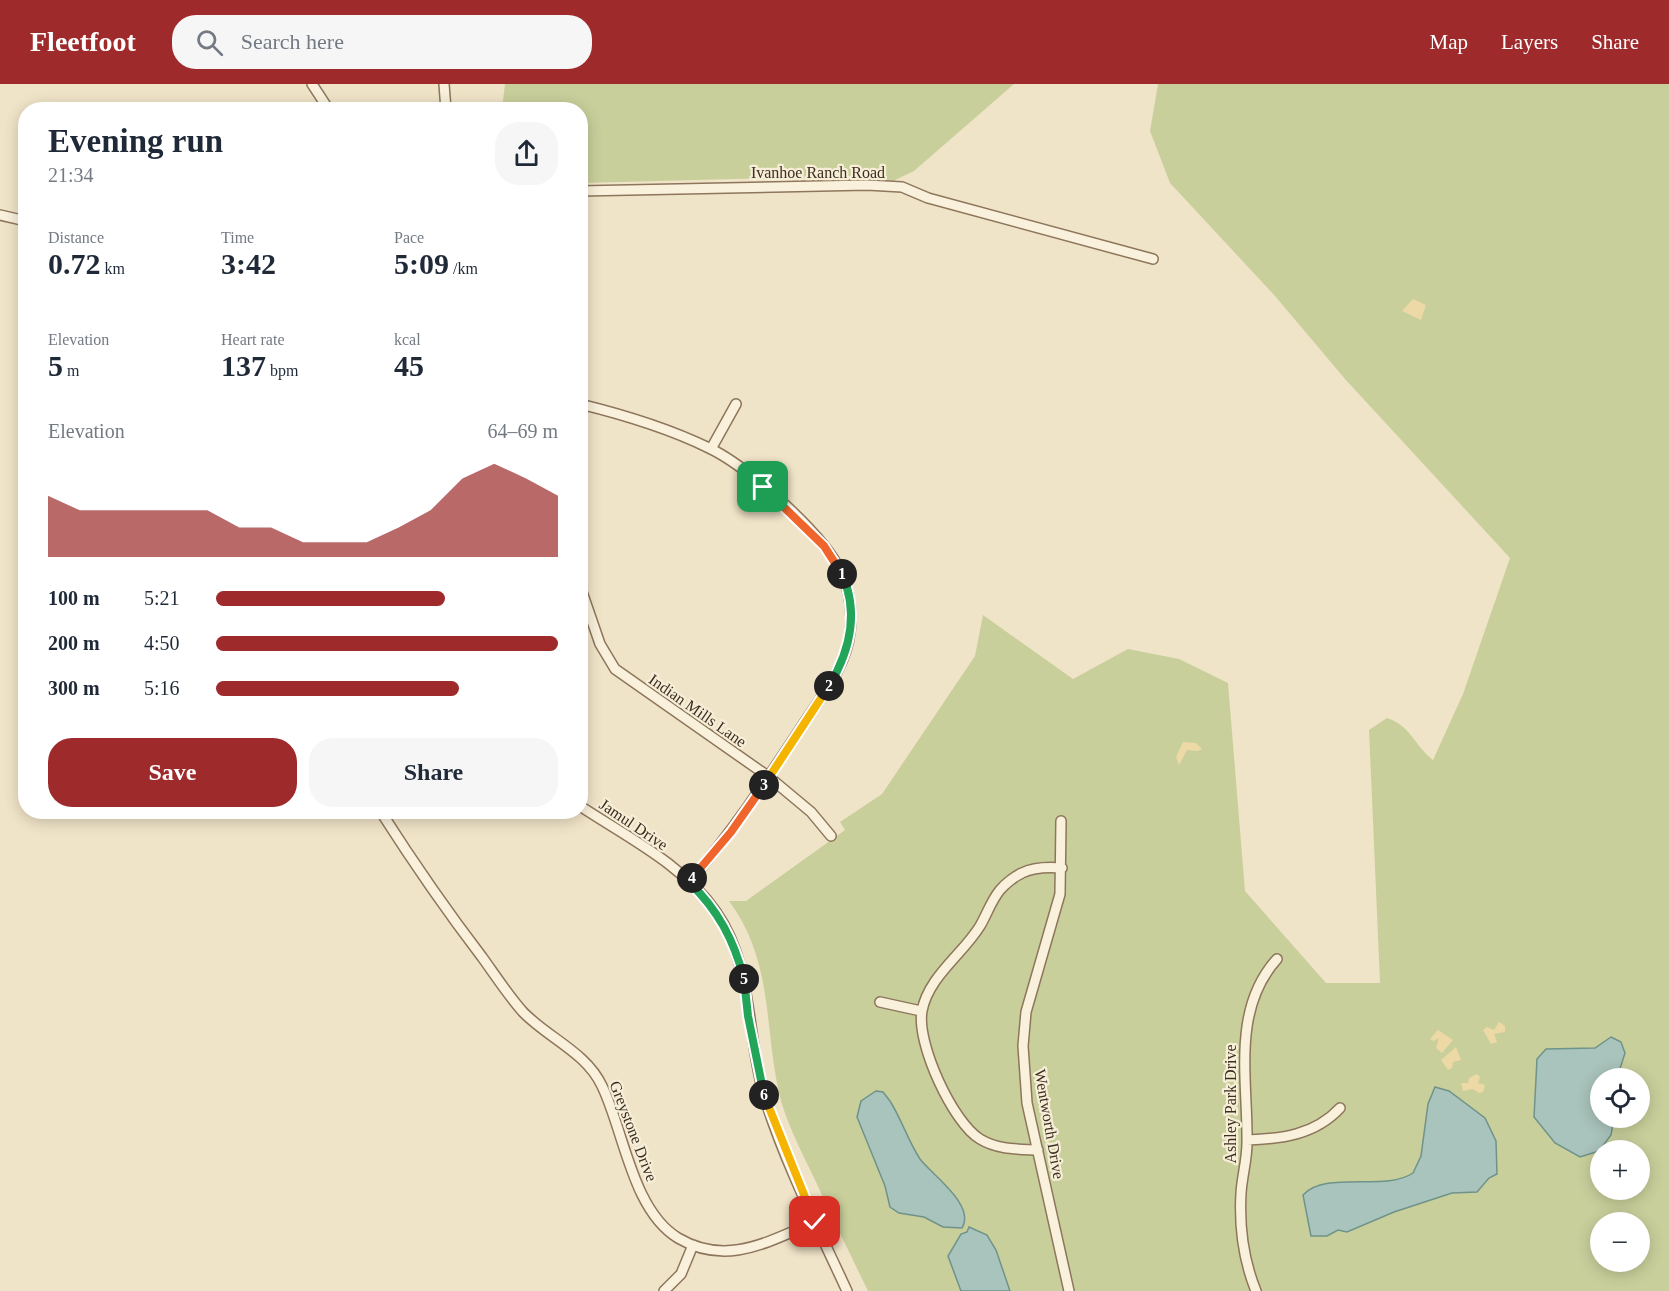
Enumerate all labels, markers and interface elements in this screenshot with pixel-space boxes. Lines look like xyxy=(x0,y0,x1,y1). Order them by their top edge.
search box xyxy=(172,15,592,69)
text: Fleetfoot xyxy=(30,26,136,57)
icon: search xyxy=(193,26,226,59)
text: Search here xyxy=(241,29,344,54)
text: Map xyxy=(1430,30,1468,54)
text: Layers xyxy=(1501,30,1558,54)
text: Share xyxy=(1591,30,1639,54)
button: share xyxy=(495,122,558,185)
text: Evening run xyxy=(48,123,223,159)
text: 21:34 xyxy=(48,164,94,186)
street label: Ivanhoe Ranch Road xyxy=(751,164,885,181)
text: Distance xyxy=(48,229,104,246)
text: Time xyxy=(221,229,254,246)
text: Pace xyxy=(394,229,424,246)
text: 0.72 xyxy=(48,247,101,280)
text: 3:42 xyxy=(221,247,276,280)
text: 5:09 xyxy=(394,247,449,280)
text: km xyxy=(101,260,125,277)
text: /km xyxy=(449,260,478,277)
text: Elevation xyxy=(48,331,109,348)
text: Heart rate xyxy=(221,331,285,348)
text: kcal xyxy=(394,331,421,348)
text: 5 xyxy=(48,349,63,382)
text: 137 xyxy=(221,349,266,382)
text: 45 xyxy=(394,349,424,382)
text: m xyxy=(63,362,79,379)
text: bpm xyxy=(266,362,298,379)
text: Elevation xyxy=(48,420,125,442)
text: 64–69 m xyxy=(487,420,558,442)
pin xyxy=(737,461,788,512)
icon: arrive xyxy=(746,470,779,503)
pin: 1 xyxy=(827,559,857,589)
text: 1 xyxy=(838,565,846,582)
text: 100 m xyxy=(48,587,100,609)
text: 5:21 xyxy=(144,587,180,609)
text: 200 m xyxy=(48,632,100,654)
text: 4:50 xyxy=(144,632,180,654)
street label: Indian Mills Lane xyxy=(646,671,750,750)
pin: 2 xyxy=(814,671,844,701)
text: 300 m xyxy=(48,677,100,699)
text: 5:16 xyxy=(144,677,180,699)
text: 2 xyxy=(825,677,833,694)
button: Save xyxy=(48,738,297,807)
button: Share xyxy=(309,738,558,807)
pin: 3 xyxy=(749,770,779,800)
text: 3 xyxy=(760,776,768,793)
street label: Jamul Drive xyxy=(596,795,671,853)
pin: 4 xyxy=(677,863,707,893)
text: 4 xyxy=(688,869,696,886)
pin: 5 xyxy=(729,964,759,994)
text: 5 xyxy=(740,970,748,987)
street label: Ashley Park Drive xyxy=(1222,1044,1240,1164)
street label: Wentworth Drive xyxy=(1031,1068,1068,1180)
map controls xyxy=(1590,1068,1650,1272)
button: locate xyxy=(1590,1068,1650,1128)
street label: Greystone Drive xyxy=(606,1079,660,1184)
pin: 6 xyxy=(749,1080,779,1110)
text: 6 xyxy=(760,1086,768,1103)
button: + xyxy=(1590,1140,1650,1200)
pin xyxy=(789,1196,840,1247)
icon: check xyxy=(798,1205,831,1238)
button: − xyxy=(1590,1212,1650,1272)

